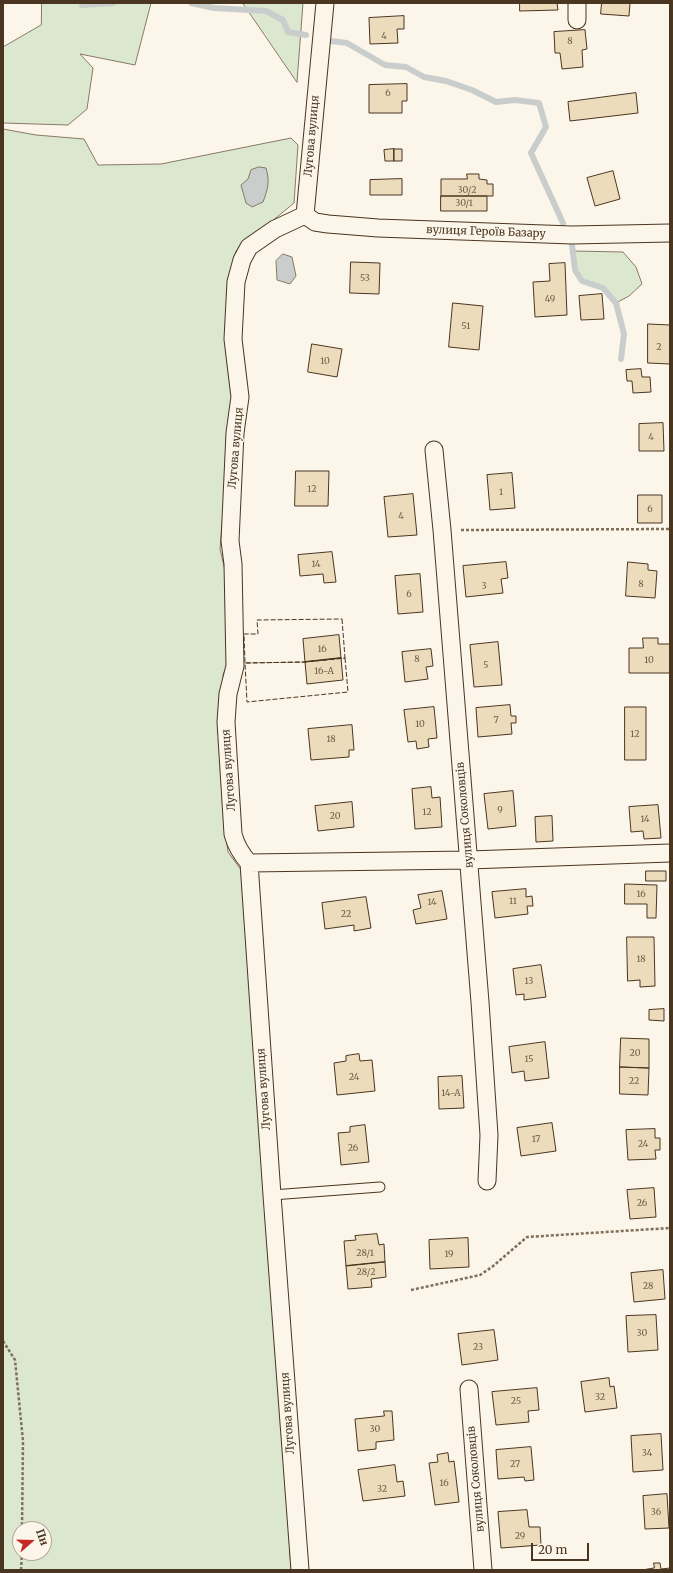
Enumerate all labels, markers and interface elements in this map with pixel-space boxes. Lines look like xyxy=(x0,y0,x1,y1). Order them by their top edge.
house number: 4 xyxy=(381,31,387,41)
house number: 8 xyxy=(567,36,573,46)
house number: 6 xyxy=(385,88,391,98)
street label: Лугова вулиця xyxy=(302,95,322,177)
house number: 30/2 xyxy=(457,185,477,195)
house number: 30/1 xyxy=(455,198,473,208)
street label: вулиця Героїв Базару xyxy=(426,223,546,241)
house number: 53 xyxy=(360,273,370,283)
house number: 49 xyxy=(545,294,555,304)
house number: 51 xyxy=(462,321,470,331)
house number: 2 xyxy=(656,342,662,352)
house number: 10 xyxy=(320,356,330,366)
street label: Лугова вулиця xyxy=(226,407,246,489)
house number: 4 xyxy=(648,432,654,442)
house number: 12 xyxy=(307,484,317,494)
house number: 1 xyxy=(499,487,503,497)
house number: 6 xyxy=(647,504,653,514)
house number: 4 xyxy=(398,511,404,521)
house number: 14 xyxy=(311,559,321,569)
house number: 8 xyxy=(638,579,644,589)
house number: 3 xyxy=(481,581,487,591)
house number: 6 xyxy=(406,589,412,599)
house number: 16 xyxy=(317,644,327,654)
house number: 8 xyxy=(414,654,420,664)
house number: 10 xyxy=(644,655,654,665)
house number: 5 xyxy=(483,660,489,670)
house number: 16-А xyxy=(314,666,334,676)
house number: 7 xyxy=(493,715,499,725)
house number: 10 xyxy=(415,719,425,729)
street label: Лугова вулиця xyxy=(220,729,238,811)
house number: 12 xyxy=(630,729,640,739)
house number: 18 xyxy=(326,734,336,744)
street label: вулиця Соколовців xyxy=(454,761,476,869)
house number: 9 xyxy=(497,805,503,815)
house number: 12 xyxy=(422,807,432,817)
house number: 20 xyxy=(330,811,340,821)
house number: 14 xyxy=(640,814,650,824)
house number: 16 xyxy=(636,889,646,899)
house number: 11 xyxy=(509,896,517,906)
house number: 14 xyxy=(427,897,437,907)
house number: 22 xyxy=(341,909,351,919)
house number: 18 xyxy=(636,954,646,964)
house number: 13 xyxy=(525,976,533,986)
street label: Лугова вулиця xyxy=(255,1048,273,1130)
house number: 20 xyxy=(630,1048,640,1058)
house number: 15 xyxy=(524,1054,534,1064)
house number: 24 xyxy=(349,1072,359,1082)
house number: 22 xyxy=(629,1076,639,1086)
house number: 14-А xyxy=(441,1088,461,1098)
house number: 17 xyxy=(532,1134,540,1144)
house number: 24 xyxy=(638,1139,648,1149)
house number: 26 xyxy=(348,1143,358,1153)
house number: 26 xyxy=(637,1198,647,1208)
house number: 28/1 xyxy=(356,1248,374,1258)
house number: 19 xyxy=(444,1249,454,1259)
house number: 28/2 xyxy=(357,1267,375,1277)
house number: 28 xyxy=(643,1281,653,1291)
house number: 30 xyxy=(637,1328,647,1338)
house number: 23 xyxy=(473,1342,483,1352)
street label: Лугова вулиця xyxy=(279,1372,297,1454)
house number: 32 xyxy=(595,1392,605,1402)
house number: 25 xyxy=(511,1396,521,1406)
house number: 30 xyxy=(370,1424,380,1434)
street label: вулиця Соколовців xyxy=(465,1425,487,1533)
house number: 34 xyxy=(642,1448,652,1458)
house number: 27 xyxy=(510,1459,520,1469)
house number: 16 xyxy=(439,1478,449,1488)
house number: 32 xyxy=(377,1484,387,1494)
house number: 36 xyxy=(651,1507,661,1517)
north arrow xyxy=(12,1521,52,1561)
text: Пн xyxy=(33,1527,52,1547)
house number: 29 xyxy=(515,1531,525,1541)
scale bar xyxy=(533,1535,591,1561)
text: 20 m xyxy=(538,1542,567,1557)

